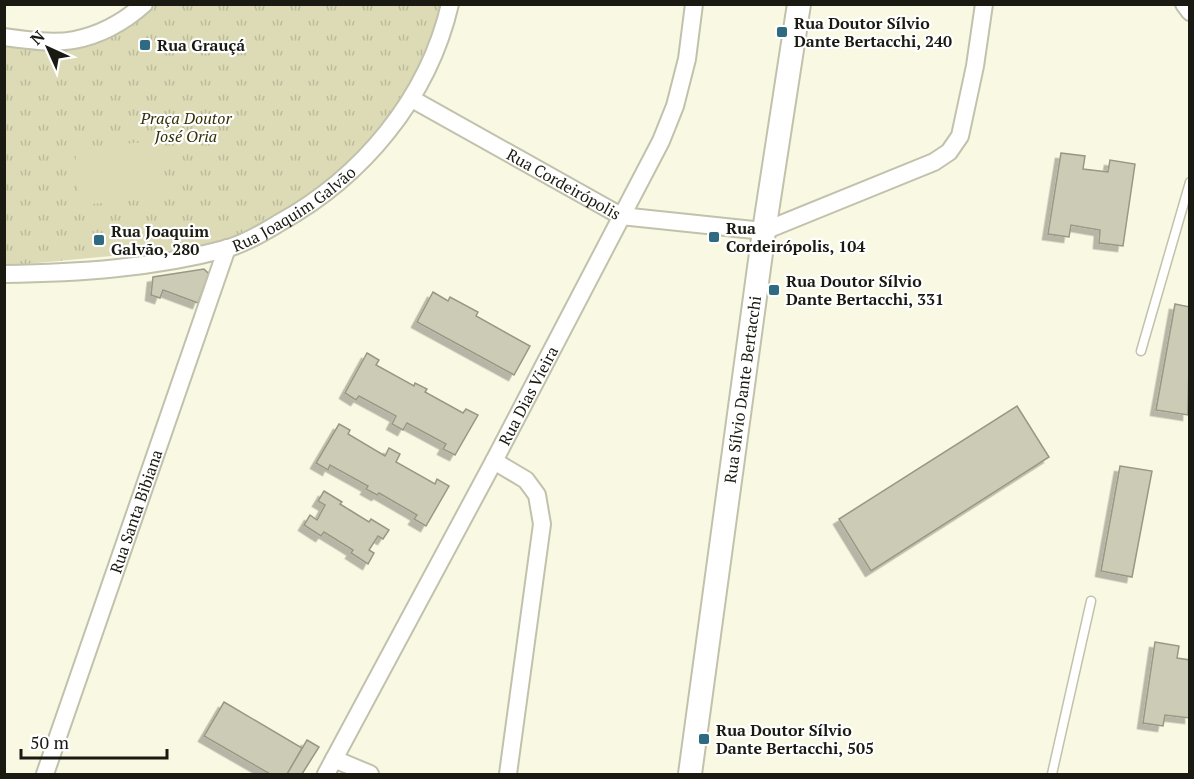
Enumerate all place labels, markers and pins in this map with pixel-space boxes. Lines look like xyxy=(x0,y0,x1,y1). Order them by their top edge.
place label: Rua Doutor Sílvio Dante Bertacchi, 240 xyxy=(794,12,952,52)
marker: Rua Doutor Sílvio Dante Bertacchi, 240 xyxy=(775,25,789,39)
place label: Rua Grauçá xyxy=(157,34,245,56)
marker: Rua Grauçá xyxy=(138,38,152,52)
place label: Rua Cordeirópolis, 104 xyxy=(726,217,865,257)
place label: Rua Joaquim Galvão, 280 xyxy=(111,220,209,260)
marker: Rua Cordeirópolis, 104 xyxy=(707,230,721,244)
marker: Rua Joaquim Galvão, 280 xyxy=(92,233,106,247)
place label: Rua Doutor Sílvio Dante Bertacchi, 331 xyxy=(786,270,944,310)
marker: Rua Doutor Sílvio Dante Bertacchi, 331 xyxy=(767,283,781,297)
place label: Rua Doutor Sílvio Dante Bertacchi, 505 xyxy=(716,719,874,759)
marker: Rua Doutor Sílvio Dante Bertacchi, 505 xyxy=(697,732,711,746)

